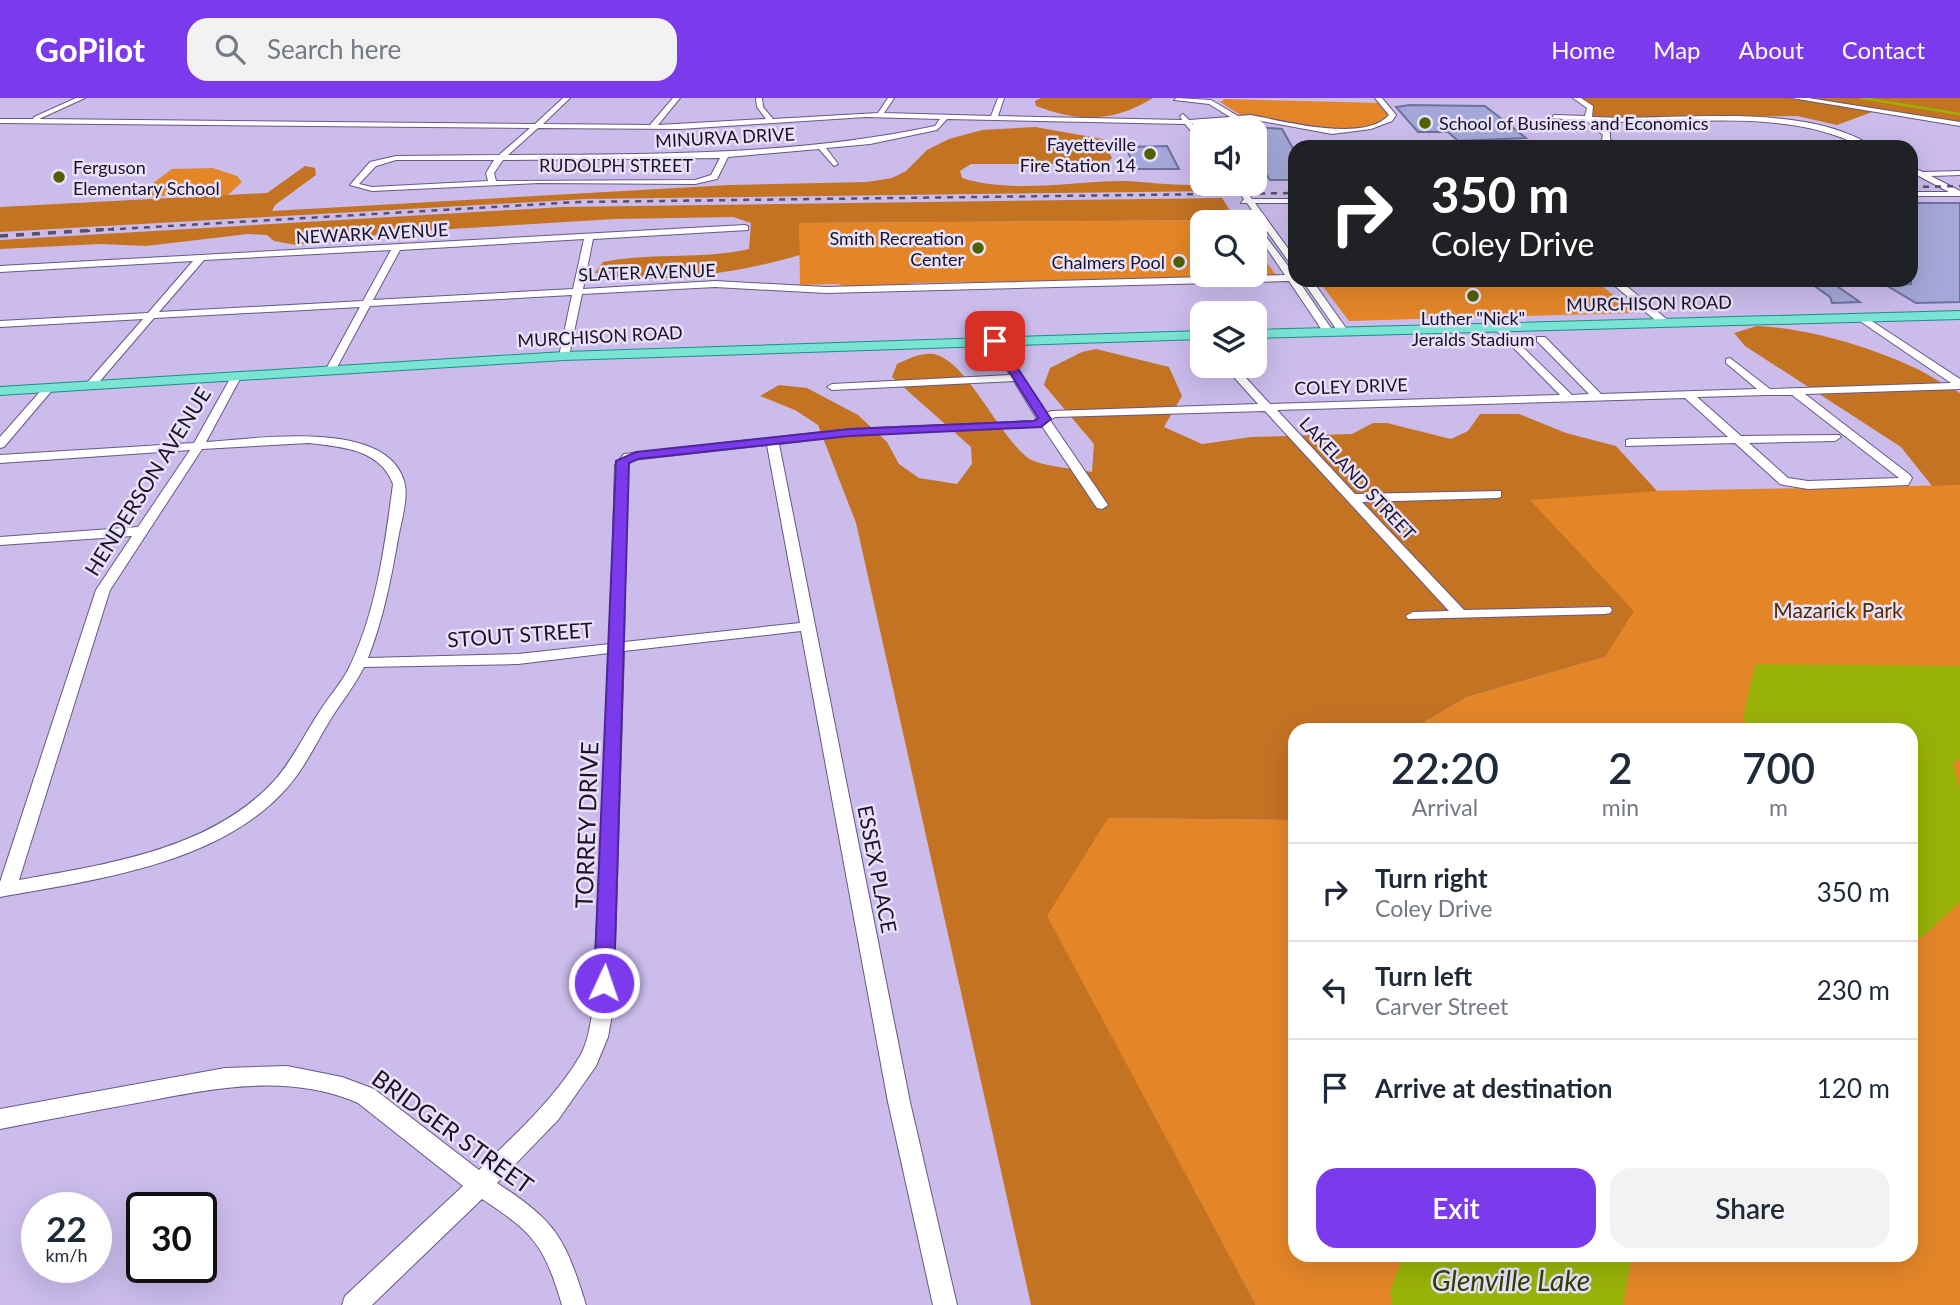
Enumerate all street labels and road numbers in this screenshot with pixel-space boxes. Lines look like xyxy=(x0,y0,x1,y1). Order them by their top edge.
street label: MINURVA DRIVE xyxy=(655,122,795,152)
street label: RUDOLPH STREET xyxy=(539,154,693,176)
street label: NEWARK AVENUE xyxy=(295,218,449,248)
street label: SLATER AVENUE xyxy=(578,259,716,285)
street label: MURCHISON ROAD xyxy=(1566,291,1732,315)
street label: MURCHISON ROAD xyxy=(517,321,683,351)
street label: COLEY DRIVE xyxy=(1294,373,1408,399)
street label: HENDERSON AVENUE xyxy=(79,382,215,580)
street label: LAKELAND STREET xyxy=(1295,412,1421,544)
street label: STOUT STREET xyxy=(446,616,594,652)
street label: TORREY DRIVE xyxy=(569,741,603,909)
street label: ESSEX PLACE xyxy=(853,803,903,935)
street label: BRIDGER STREET xyxy=(367,1063,539,1199)

